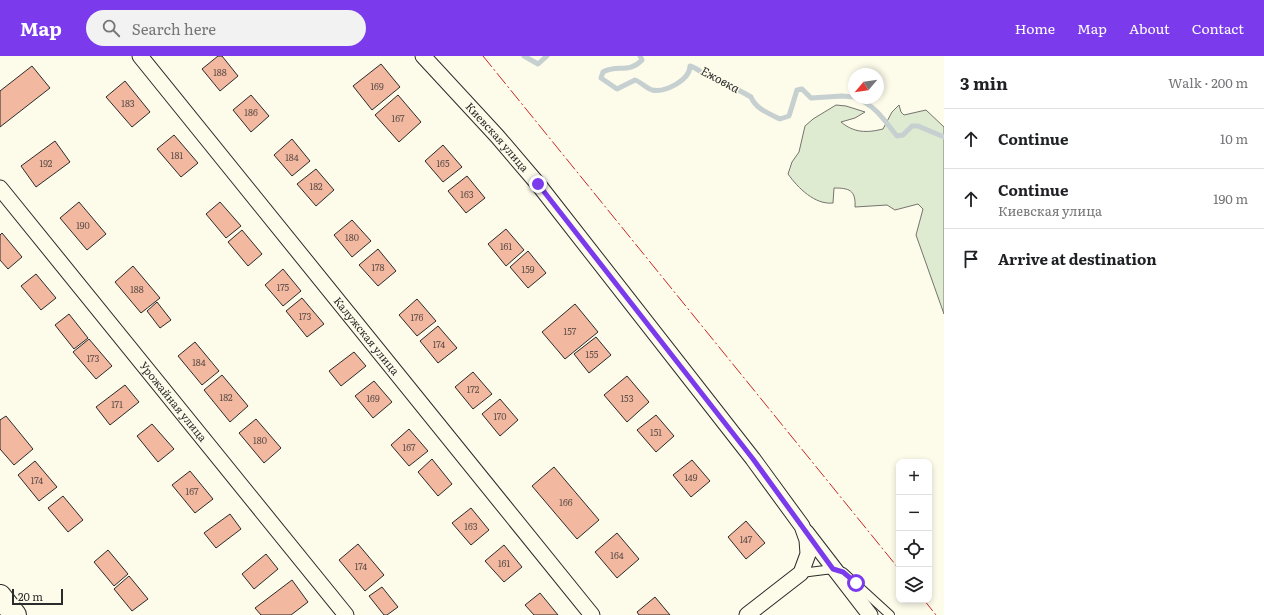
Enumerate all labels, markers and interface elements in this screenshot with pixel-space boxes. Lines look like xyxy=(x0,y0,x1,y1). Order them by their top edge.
search box xyxy=(86,10,366,46)
text: Map xyxy=(20,14,62,42)
icon: search xyxy=(100,17,122,39)
text: Search here xyxy=(132,17,216,40)
text: Home xyxy=(1015,18,1055,38)
text: Map xyxy=(1077,18,1107,38)
text: About xyxy=(1129,18,1170,38)
text: Contact xyxy=(1192,18,1244,38)
water label: Ежовка xyxy=(698,61,743,97)
house number: 188 xyxy=(213,65,227,79)
north arrow xyxy=(848,68,884,104)
text: 3 min xyxy=(960,70,1008,95)
text: Walk · 200 m xyxy=(1168,73,1248,92)
house number: 169 xyxy=(370,79,384,93)
house number: 183 xyxy=(121,96,135,110)
street label: Киевская улица xyxy=(463,98,533,175)
house number: 186 xyxy=(244,105,258,119)
house number: 167 xyxy=(391,111,405,125)
text: Continue xyxy=(998,127,1068,150)
icon: ahead xyxy=(960,128,982,150)
text: 10 m xyxy=(1220,129,1248,148)
house number: 181 xyxy=(171,148,183,162)
house number: 184 xyxy=(285,150,299,164)
house number: 192 xyxy=(40,156,53,170)
house number: 165 xyxy=(436,156,450,170)
route end xyxy=(529,175,547,193)
text: Continue xyxy=(998,178,1068,201)
house number: 182 xyxy=(309,179,323,193)
house number: 163 xyxy=(460,187,474,201)
icon: ahead xyxy=(960,188,982,210)
text: 190 m xyxy=(1213,189,1248,208)
text: Киевская улица xyxy=(998,201,1102,220)
house number: 190 xyxy=(76,218,90,232)
house number: 180 xyxy=(345,230,359,244)
house number: 161 xyxy=(500,239,512,253)
text: Arrive at destination xyxy=(998,247,1157,270)
icon: arrive xyxy=(960,248,982,270)
house number: 178 xyxy=(372,260,384,274)
house number: 159 xyxy=(522,262,535,276)
house number: 175 xyxy=(277,280,290,294)
house number: 188 xyxy=(130,282,144,296)
street label: Калужская улица xyxy=(331,293,404,378)
house number: 173 xyxy=(299,309,311,323)
house number: 176 xyxy=(411,310,424,324)
house number: 157 xyxy=(564,324,577,338)
house number: 174 xyxy=(433,337,445,351)
house number: 155 xyxy=(586,347,599,361)
house number: 173 xyxy=(87,351,99,365)
house number: 184 xyxy=(192,355,206,369)
street label: Урожайная улица xyxy=(137,358,211,445)
house number: 172 xyxy=(467,382,480,396)
house number: 182 xyxy=(219,390,233,404)
house number: 169 xyxy=(366,391,380,405)
house number: 153 xyxy=(620,391,634,405)
house number: 171 xyxy=(111,397,123,411)
house number: 170 xyxy=(493,409,507,423)
house number: 151 xyxy=(650,425,662,439)
house number: 180 xyxy=(253,433,267,447)
house number: 167 xyxy=(402,440,416,454)
map controls xyxy=(896,459,932,603)
button: + xyxy=(896,459,932,495)
house number: 149 xyxy=(685,470,698,484)
house number: 174 xyxy=(31,473,43,487)
house number: 167 xyxy=(185,484,199,498)
house number: 166 xyxy=(559,495,573,509)
button: − xyxy=(896,495,932,531)
house number: 163 xyxy=(464,519,478,533)
button: locate xyxy=(896,531,932,567)
house number: 147 xyxy=(740,532,753,546)
house number: 164 xyxy=(610,548,624,562)
house number: 161 xyxy=(498,556,510,570)
house number: 174 xyxy=(355,559,367,573)
button: layers xyxy=(896,567,932,603)
route start xyxy=(847,574,865,592)
scale bar xyxy=(12,587,63,606)
text: 20 m xyxy=(18,588,43,604)

